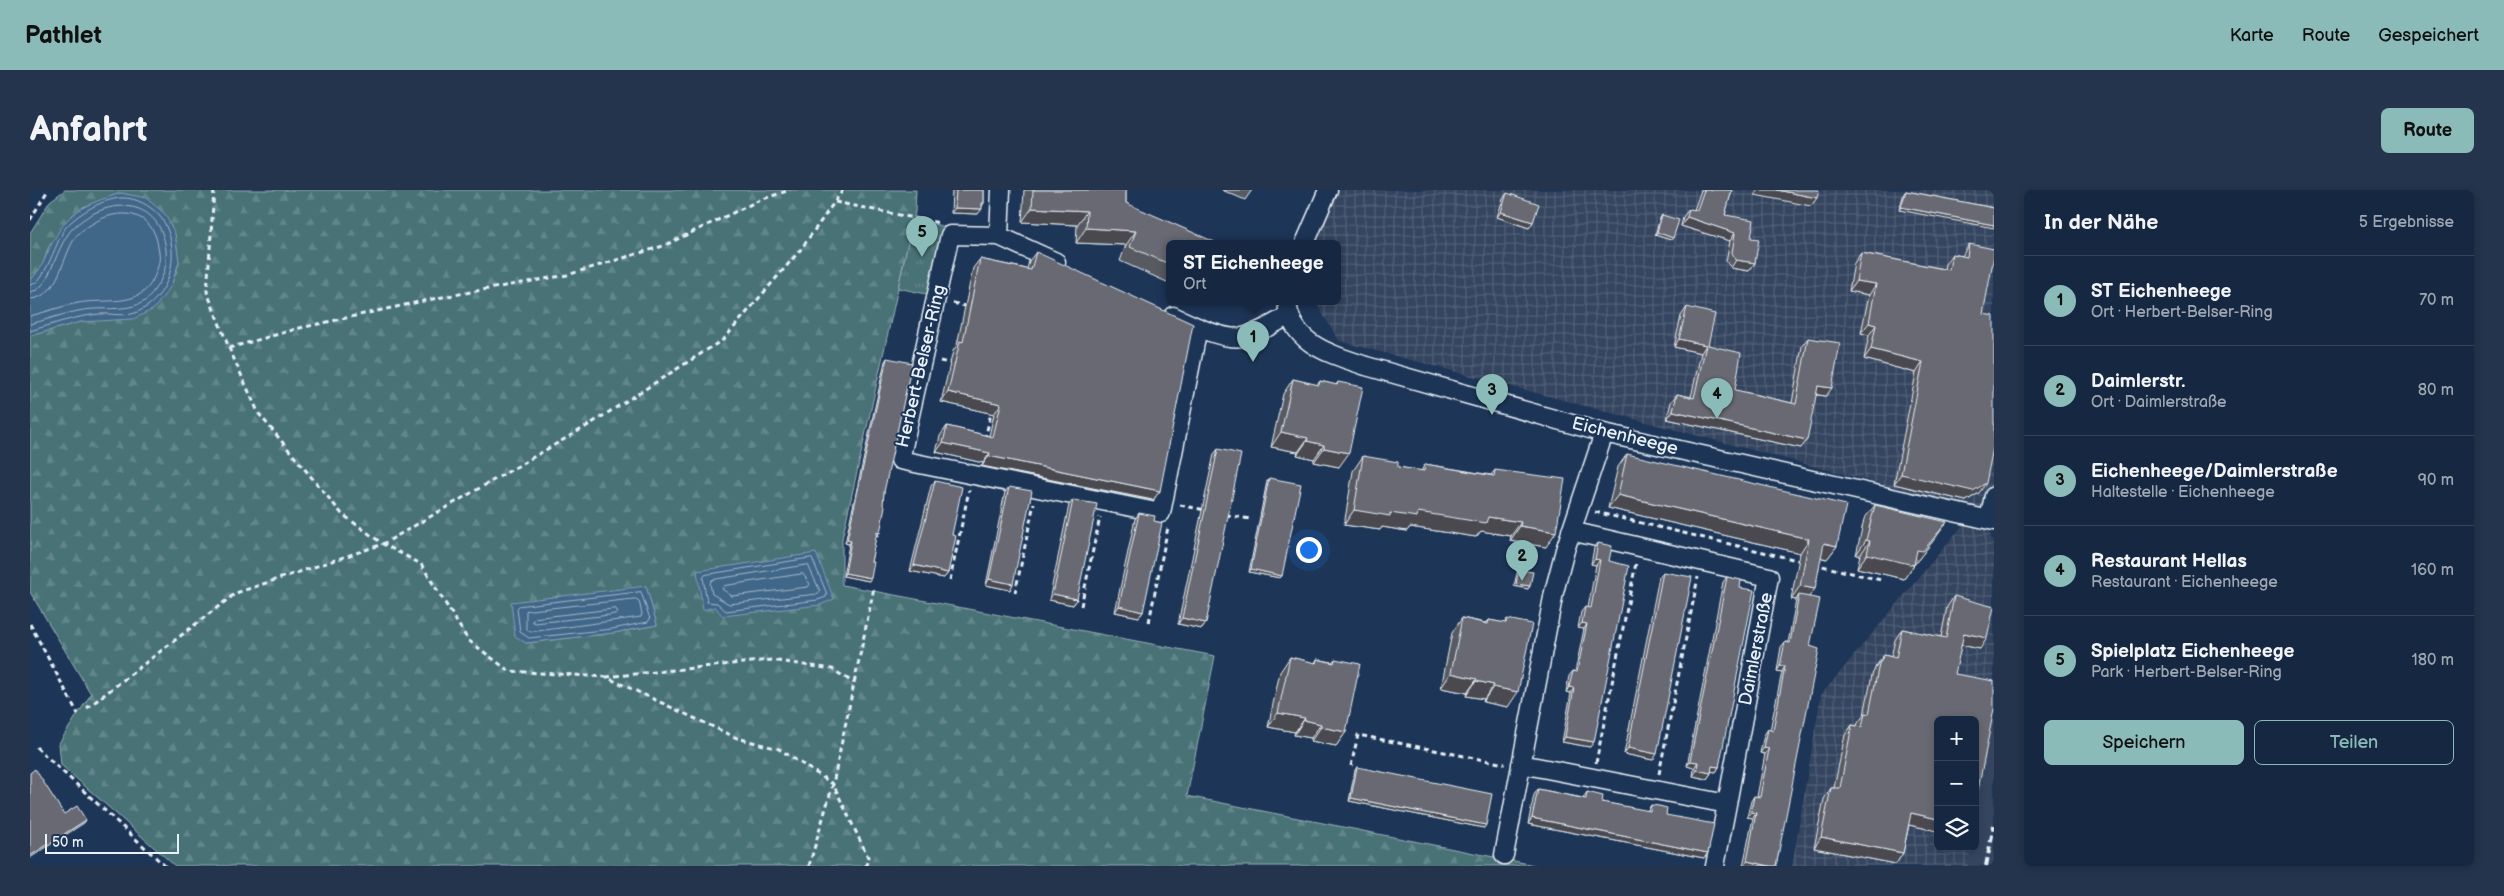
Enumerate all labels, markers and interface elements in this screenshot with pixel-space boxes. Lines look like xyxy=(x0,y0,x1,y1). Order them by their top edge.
text: Pathlet xyxy=(25,21,102,50)
text: Karte xyxy=(2230,25,2274,46)
text: Route xyxy=(2302,25,2350,46)
text: Gespeichert xyxy=(2378,25,2479,46)
button: Route xyxy=(2381,108,2474,153)
text: Anfahrt xyxy=(30,109,148,152)
text: In der Nähe xyxy=(2044,210,2158,235)
text: 5 Ergebnisse xyxy=(2359,213,2454,232)
pin: 5 xyxy=(906,216,938,257)
popup xyxy=(1166,240,1341,305)
text: ST Eichenheege xyxy=(1183,252,1324,275)
text: Ort xyxy=(1183,275,1206,294)
text: ST Eichenheege xyxy=(2091,280,2232,303)
street label: Herbert-Belser-Ring xyxy=(892,282,950,450)
text: 1 xyxy=(2057,291,2063,310)
text: 70 m xyxy=(2419,291,2454,310)
text: Ort · Herbert-Belser-Ring xyxy=(2091,303,2273,322)
pin: 1 xyxy=(1237,321,1269,362)
text: Daimlerstr. xyxy=(2091,370,2186,393)
pin: 3 xyxy=(1476,374,1508,415)
pin: 4 xyxy=(1701,378,1733,419)
text: 2 xyxy=(2055,381,2065,400)
text: 80 m xyxy=(2418,381,2454,400)
text: Ort · Daimlerstraße xyxy=(2091,393,2226,412)
street label: Eichenheege xyxy=(1570,413,1681,459)
text: Eichenheege/Daimlerstraße xyxy=(2091,460,2338,483)
text: 3 xyxy=(2055,471,2065,490)
text: 90 m xyxy=(2418,471,2454,490)
text: Haltestelle · Eichenheege xyxy=(2091,483,2275,502)
your location xyxy=(1296,537,1322,563)
pin: 2 xyxy=(1506,540,1538,581)
text: Restaurant Hellas xyxy=(2091,550,2247,573)
text: 4 xyxy=(2055,561,2065,580)
text: 160 m xyxy=(2411,561,2454,580)
text: Restaurant · Eichenheege xyxy=(2091,573,2278,592)
street label: Daimlerstraße xyxy=(1735,590,1777,707)
text: Spielplatz Eichenheege xyxy=(2091,640,2294,663)
text: 5 xyxy=(2055,651,2065,670)
text: 180 m xyxy=(2412,651,2454,670)
text: Park · Herbert-Belser-Ring xyxy=(2091,663,2282,682)
map controls xyxy=(1934,716,1979,851)
button: + xyxy=(1934,716,1979,761)
button: Speichern xyxy=(2044,720,2244,765)
button: Teilen xyxy=(2254,720,2454,765)
button: − xyxy=(1934,761,1979,806)
button: layers xyxy=(1934,806,1979,851)
scale bar xyxy=(45,831,179,854)
text: 50 m xyxy=(52,834,84,851)

